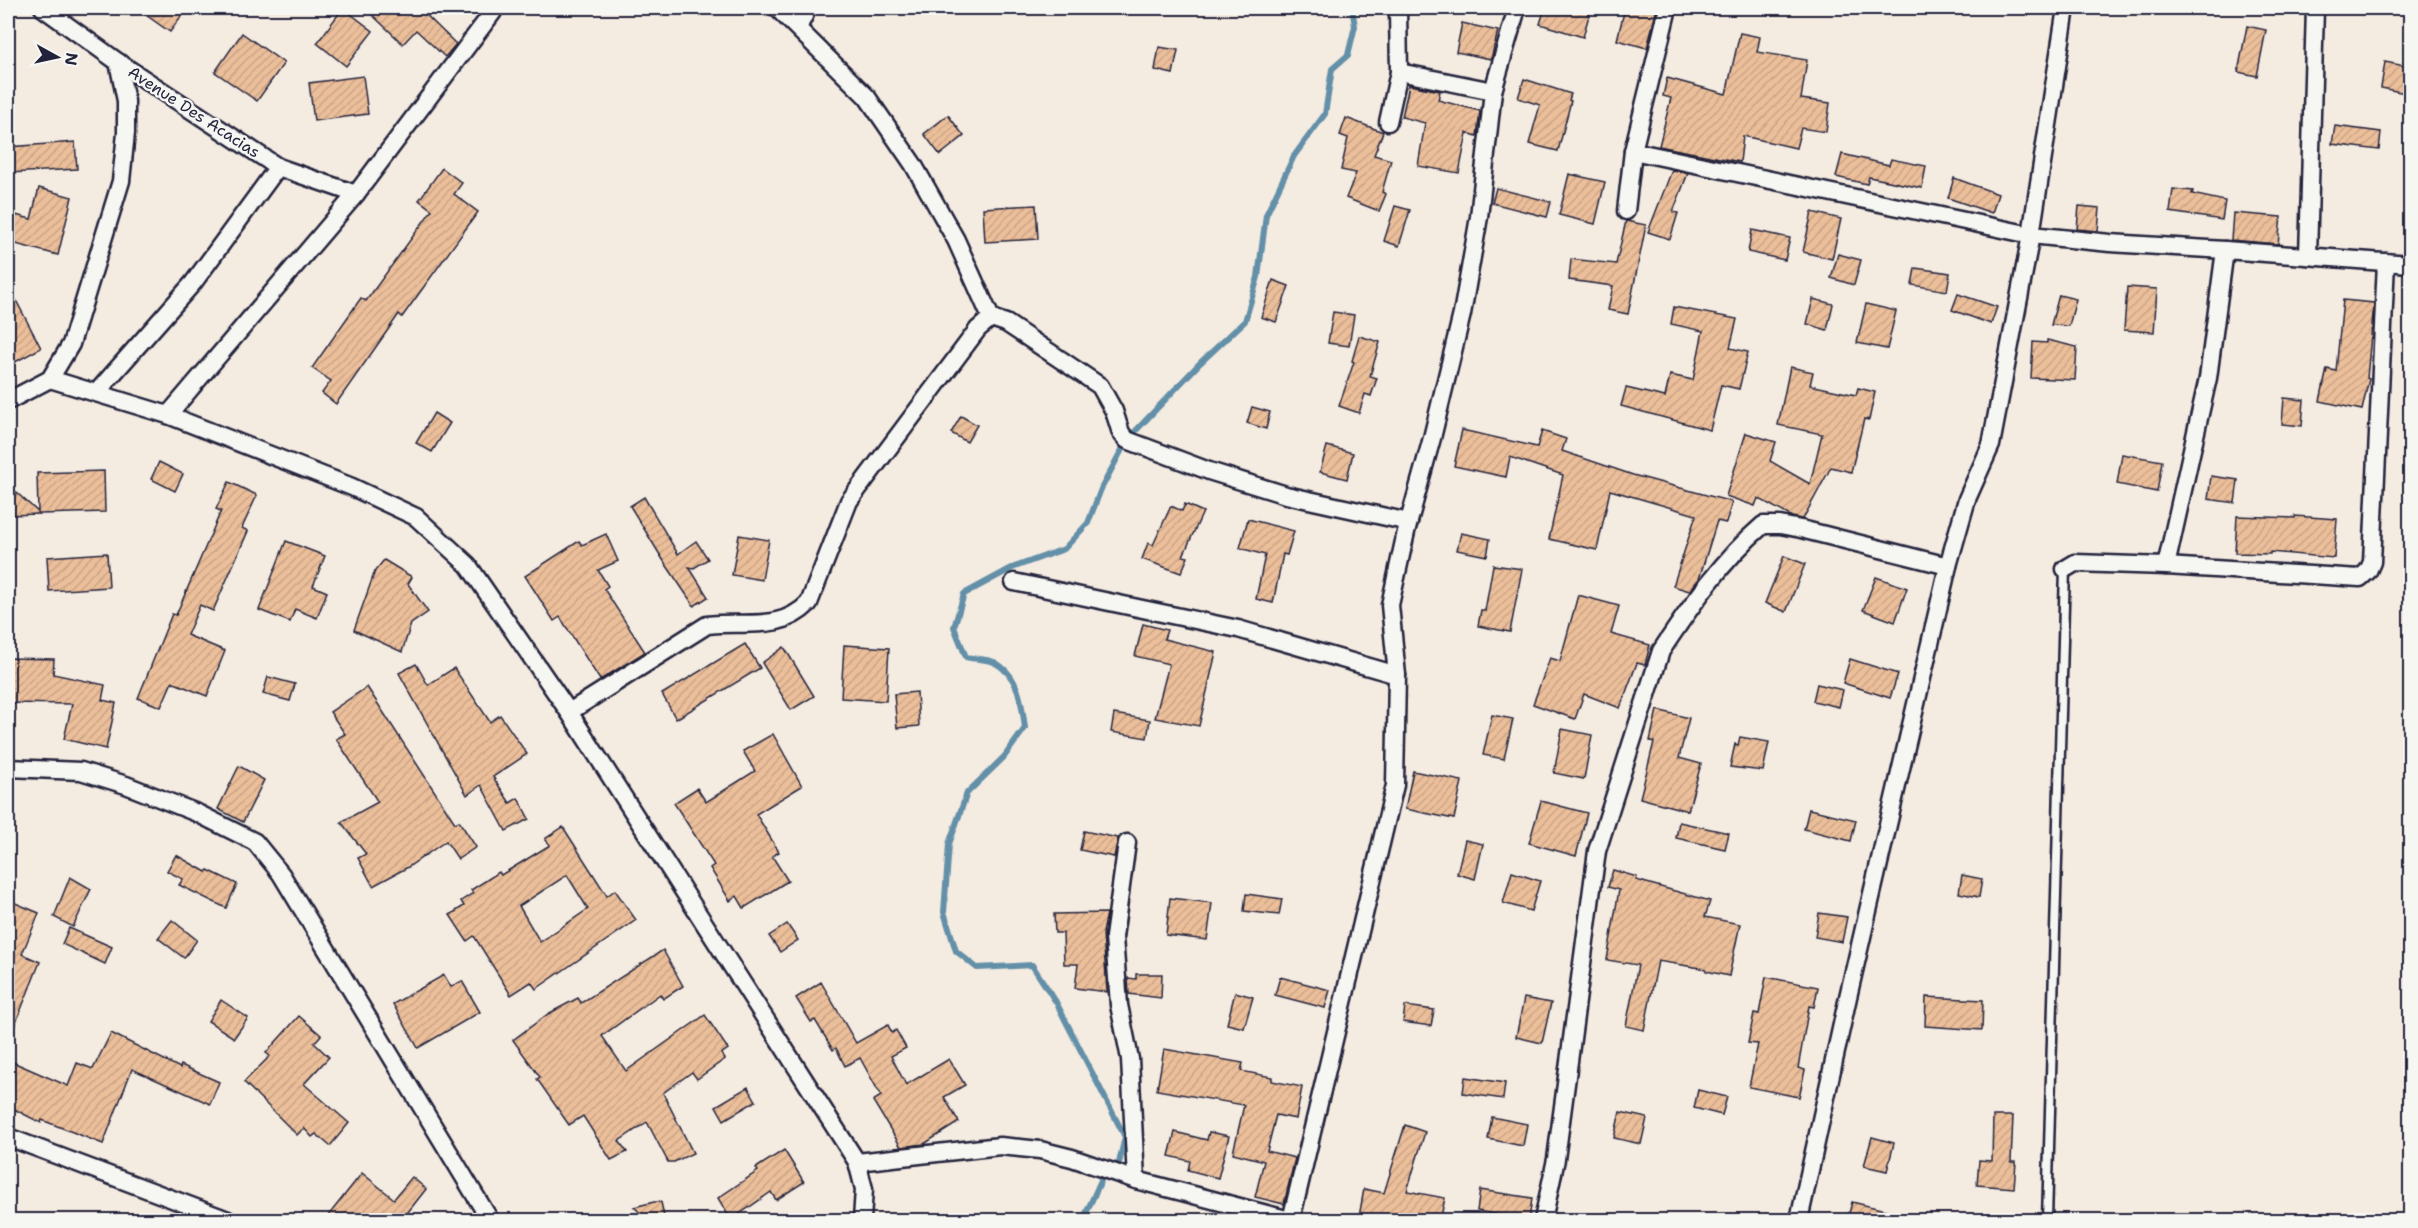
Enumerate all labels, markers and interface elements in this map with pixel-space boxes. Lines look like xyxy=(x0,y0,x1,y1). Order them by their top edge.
north arrow xyxy=(27,27,87,87)
text: N xyxy=(60,51,83,67)
street label: Avenue Des Acacias xyxy=(124,61,264,163)

